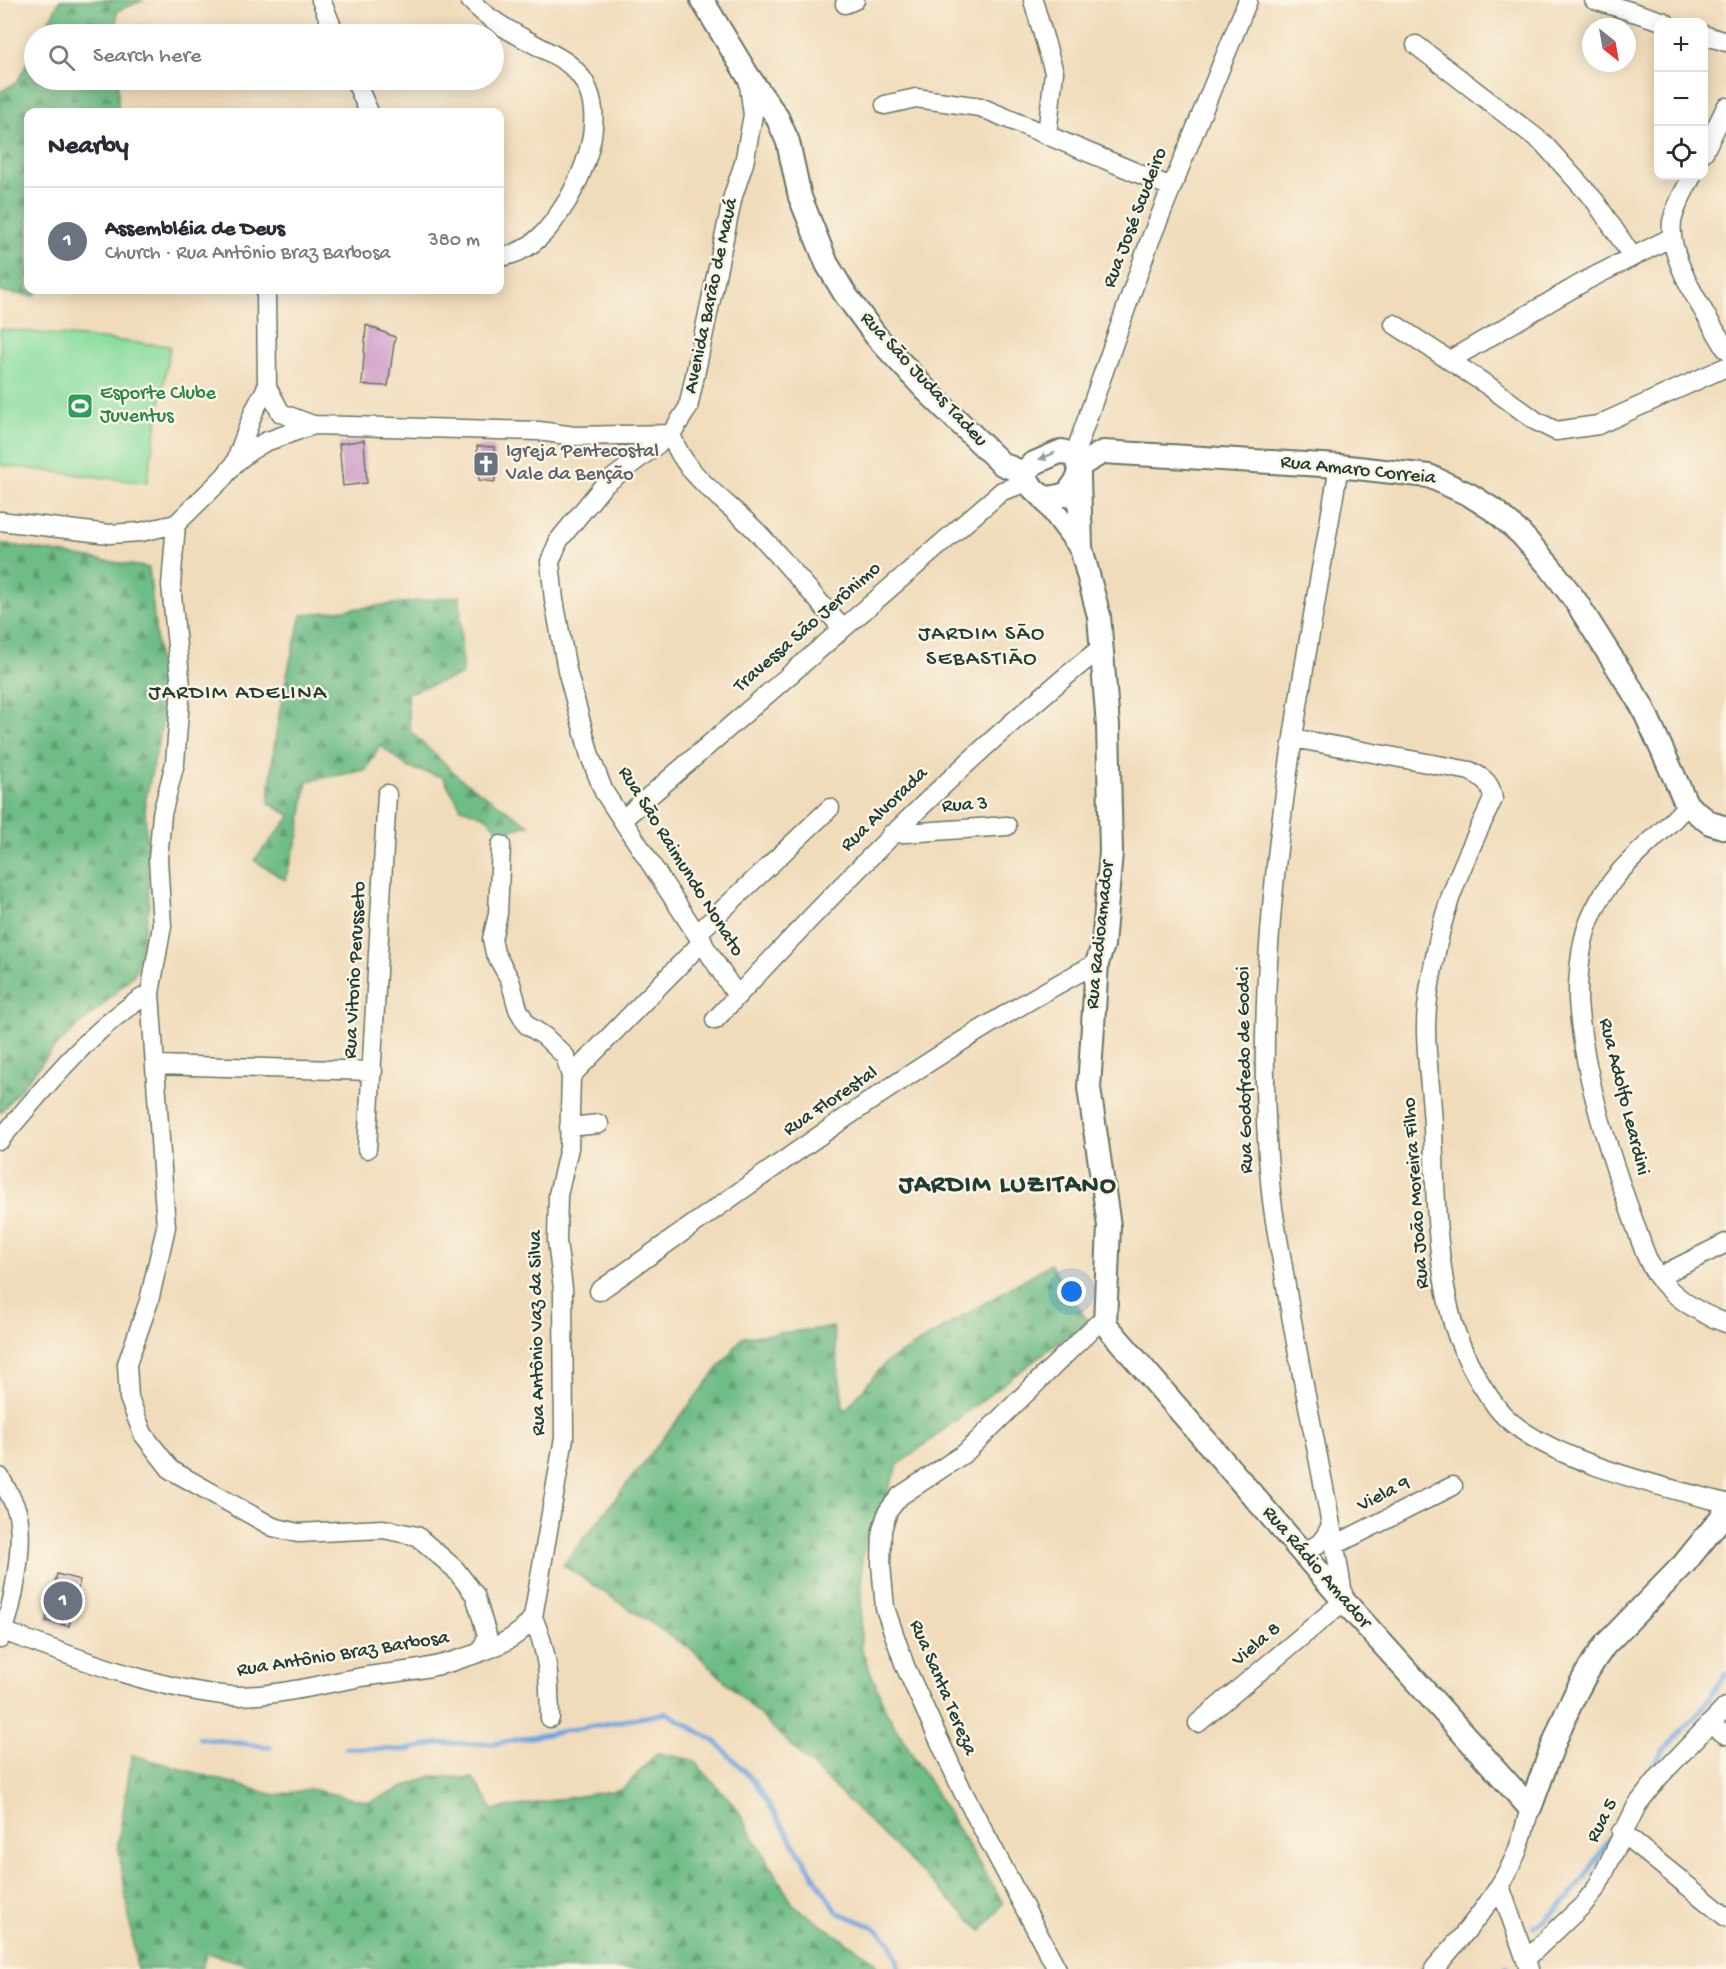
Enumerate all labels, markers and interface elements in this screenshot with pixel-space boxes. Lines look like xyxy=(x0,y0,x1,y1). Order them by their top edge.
north arrow xyxy=(1582,18,1636,72)
map controls xyxy=(1654,18,1708,180)
button: + xyxy=(1654,18,1708,72)
search box xyxy=(24,24,504,90)
icon: search xyxy=(45,41,78,74)
text: Search here xyxy=(93,44,201,70)
button: − xyxy=(1654,72,1708,126)
button: locate xyxy=(1654,126,1708,180)
text: Nearby xyxy=(48,132,129,163)
street label: Rua José Scudeiro xyxy=(1099,145,1173,291)
street label: Avenida Barão de Mauá xyxy=(680,195,744,396)
text: Assembléia de Deus xyxy=(105,217,285,243)
text: 1 xyxy=(63,230,72,253)
text: 380 m xyxy=(428,230,480,253)
text: Church · Rua Antônio Braz Barbosa xyxy=(105,243,391,266)
street label: Rua São Judas Tadeu xyxy=(854,308,992,453)
place label: Esporte Clube Juventus xyxy=(100,383,217,429)
sports icon: Esporte Clube Juventus xyxy=(65,391,95,421)
place label: Igreja Pentecostal Vale da Benção xyxy=(505,441,659,487)
church icon: Igreja Pentecostal Vale da Benção xyxy=(471,449,501,479)
street label: Rua Amaro Correia xyxy=(1279,451,1438,491)
one-way arrow xyxy=(1039,452,1056,461)
street label: Travessa São Jerônimo xyxy=(729,558,886,699)
district label: JARDIM SÃO SEBASTIÃO xyxy=(918,622,1046,673)
district label: JARDIM ADELINA xyxy=(149,681,327,707)
street label: Rua Alvorada xyxy=(837,762,934,857)
street label: Rua São Raimundo Nonato xyxy=(612,763,748,961)
street label: Rua 3 xyxy=(941,793,989,819)
street label: Rua Radioamador xyxy=(1082,858,1120,1010)
street label: Rua Vitorio Perusseto xyxy=(340,881,372,1059)
street label: Rua Godofredo de Godoi xyxy=(1233,966,1259,1174)
street label: Rua Adolfo Leardini xyxy=(1592,1016,1654,1178)
street label: Rua Florestal xyxy=(779,1062,883,1142)
street label: Rua João Moreira Filho xyxy=(1399,1096,1435,1290)
district label: JARDIM LUZITANO xyxy=(898,1171,1117,1202)
street label: Rua Antônio Vaz da Silva xyxy=(525,1229,551,1436)
your location xyxy=(1057,1277,1086,1306)
street label: Viela 9 xyxy=(1353,1472,1414,1518)
street label: Rua Rádio Amador xyxy=(1257,1502,1377,1635)
pin: 1 xyxy=(44,1578,82,1624)
street label: Rua Santa Tereza xyxy=(903,1617,981,1760)
street label: Viela 8 xyxy=(1227,1618,1286,1673)
street label: Rua Antônio Braz Barbosa xyxy=(235,1627,452,1683)
street label: Rua 5 xyxy=(1582,1795,1624,1847)

